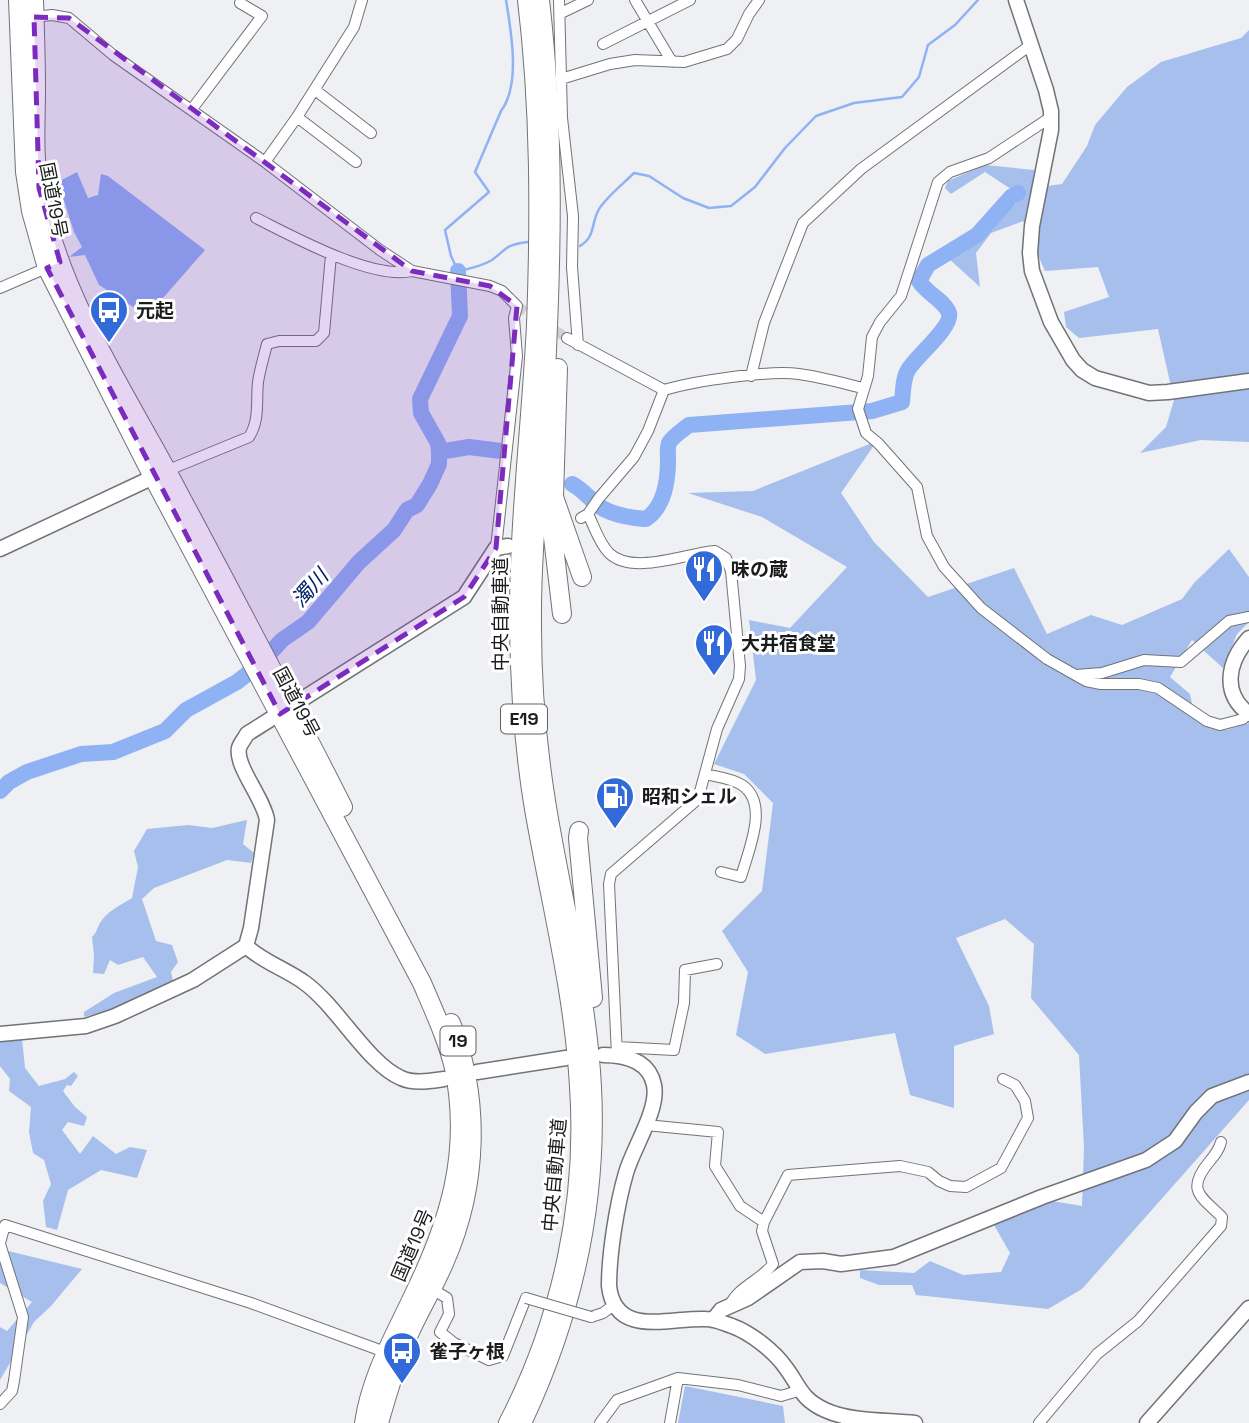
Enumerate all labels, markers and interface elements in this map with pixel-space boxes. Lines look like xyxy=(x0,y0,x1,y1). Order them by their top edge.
street label: 国道19号 xyxy=(34,160,73,240)
bus stop icon: 元起 xyxy=(88,289,130,344)
place label: 元起 xyxy=(136,298,174,323)
restaurant icon: 味の蔵 xyxy=(683,548,725,603)
street label: 中央自動車道 xyxy=(488,557,513,671)
place label: 味の蔵 xyxy=(731,557,788,582)
water label: 濁川 xyxy=(286,562,335,612)
restaurant icon: 大井宿食堂 xyxy=(693,622,735,677)
place label: 大井宿食堂 xyxy=(741,631,836,656)
street label: 国道19号 xyxy=(268,663,326,742)
road number: E19 xyxy=(501,704,547,734)
fuel station icon: 昭和シェル xyxy=(594,775,636,830)
place label: 昭和シェル xyxy=(642,784,737,809)
road number: 19 xyxy=(440,1026,476,1056)
street label: 中央自動車道 xyxy=(537,1117,572,1233)
street label: 国道19号 xyxy=(386,1205,439,1285)
bus stop icon: 雀子ヶ根 xyxy=(381,1330,423,1385)
place label: 雀子ヶ根 xyxy=(429,1339,505,1364)

